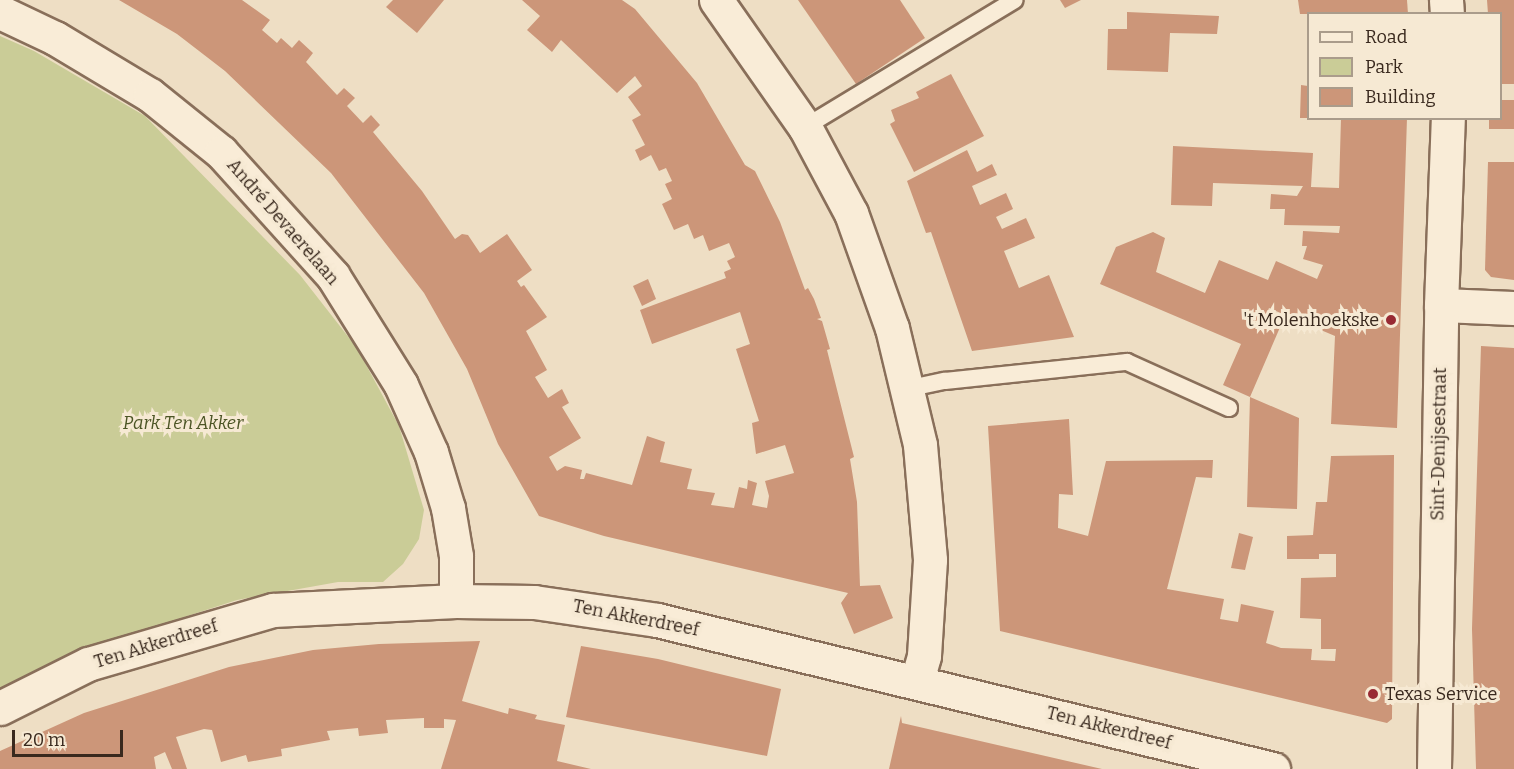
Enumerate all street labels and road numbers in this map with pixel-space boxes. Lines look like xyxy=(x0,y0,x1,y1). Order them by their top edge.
street label: André Devaerelaan xyxy=(222,155,344,289)
street label: Sint-Denijsestraat xyxy=(1427,367,1451,521)
street label: Ten Akkerdreef xyxy=(571,595,701,641)
street label: Ten Akkerdreef xyxy=(92,615,220,673)
street label: Ten Akkerdreef xyxy=(1044,702,1174,754)

